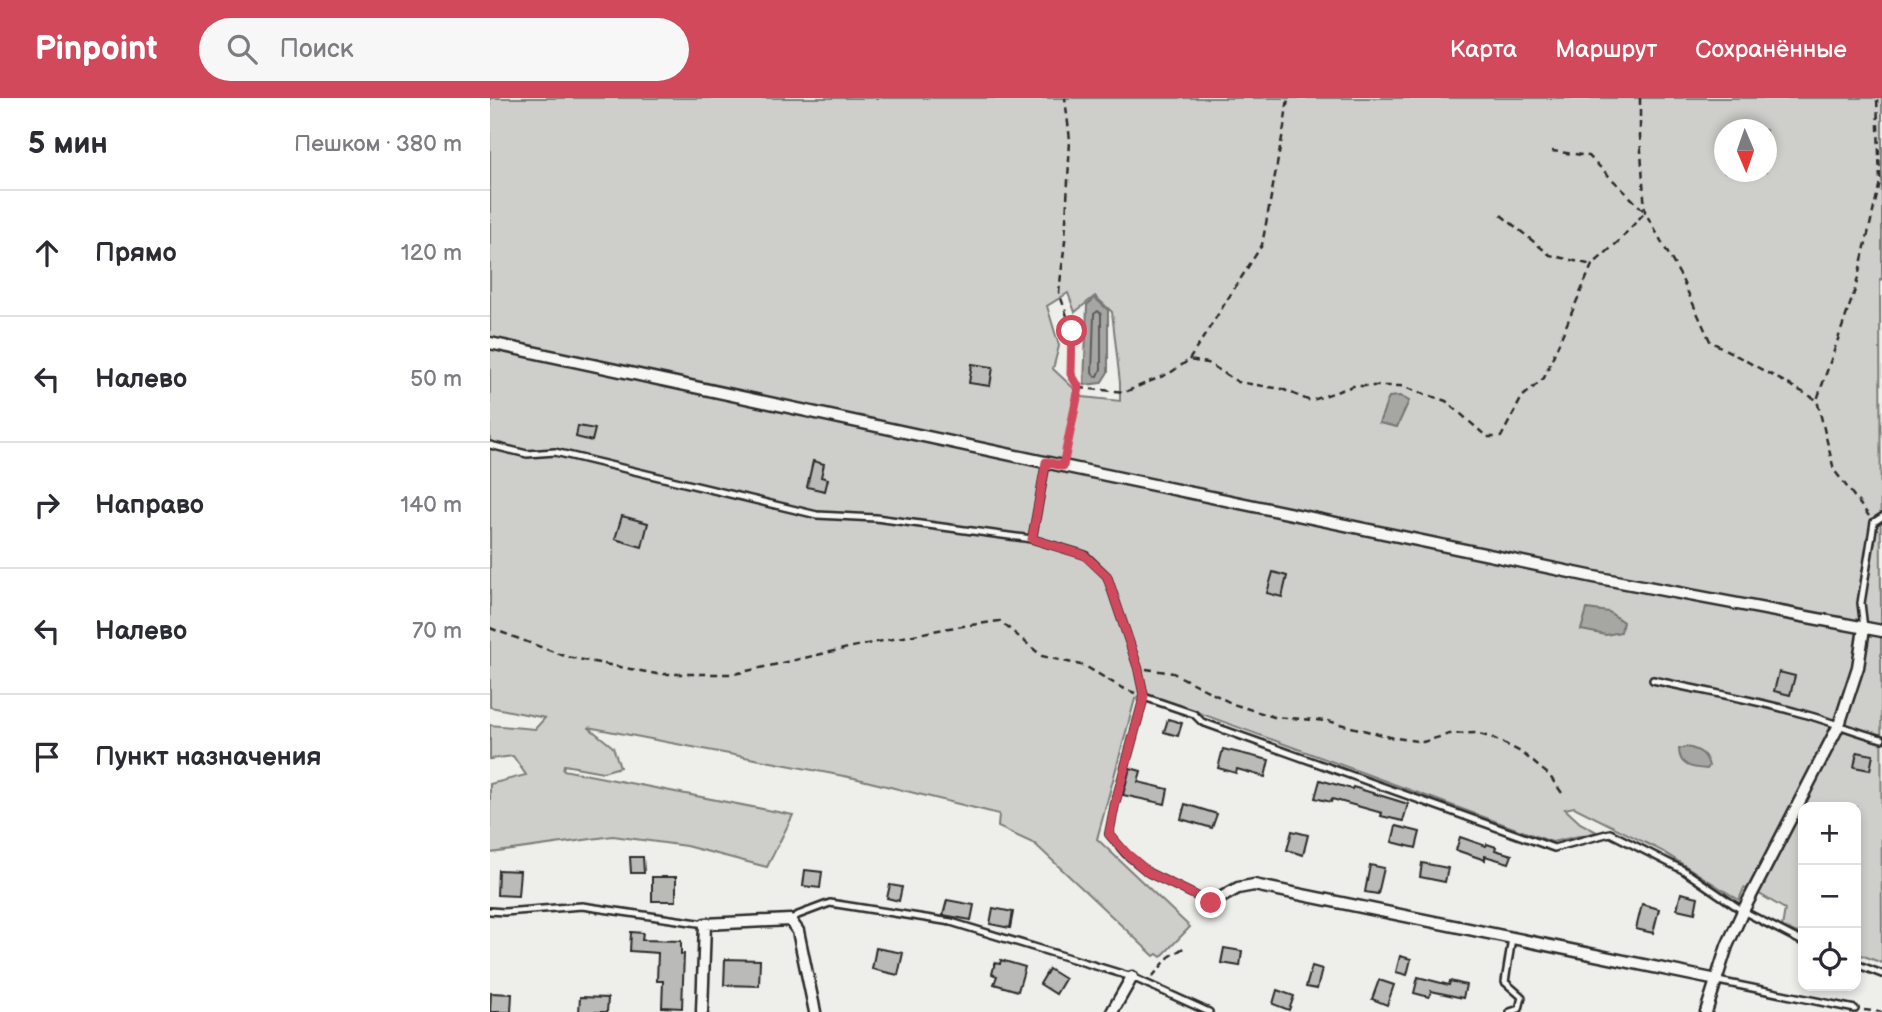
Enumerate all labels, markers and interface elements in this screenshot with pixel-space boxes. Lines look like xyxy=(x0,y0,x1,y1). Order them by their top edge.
search box xyxy=(199,18,689,81)
text: Pinpoint xyxy=(35,29,157,69)
icon: search xyxy=(223,30,261,68)
text: Поиск xyxy=(279,34,354,65)
text: Карта xyxy=(1450,35,1517,64)
text: Маршрут xyxy=(1555,35,1657,64)
text: Сохранённые xyxy=(1695,35,1847,64)
north arrow xyxy=(1714,119,1777,182)
text: 5 мин xyxy=(28,126,108,162)
text: Пешком · 380 m xyxy=(294,130,462,158)
icon: ahead xyxy=(28,234,66,272)
text: Прямо xyxy=(95,238,177,269)
text: 120 m xyxy=(401,239,462,267)
route start xyxy=(1056,315,1087,346)
icon: left xyxy=(28,360,66,398)
text: Налево xyxy=(95,364,187,395)
text: 50 m xyxy=(410,365,462,393)
icon: right xyxy=(28,486,66,524)
text: Направо xyxy=(95,490,204,521)
text: 140 m xyxy=(400,491,462,519)
icon: left xyxy=(28,612,66,650)
text: Налево xyxy=(95,616,187,647)
text: 70 m xyxy=(412,617,462,645)
icon: arrive xyxy=(28,738,66,776)
text: Пункт назначения xyxy=(95,742,321,773)
map controls xyxy=(1798,802,1861,991)
button: + xyxy=(1798,802,1861,865)
button: − xyxy=(1798,865,1861,928)
route end xyxy=(1195,887,1226,918)
button: locate xyxy=(1798,928,1861,991)

